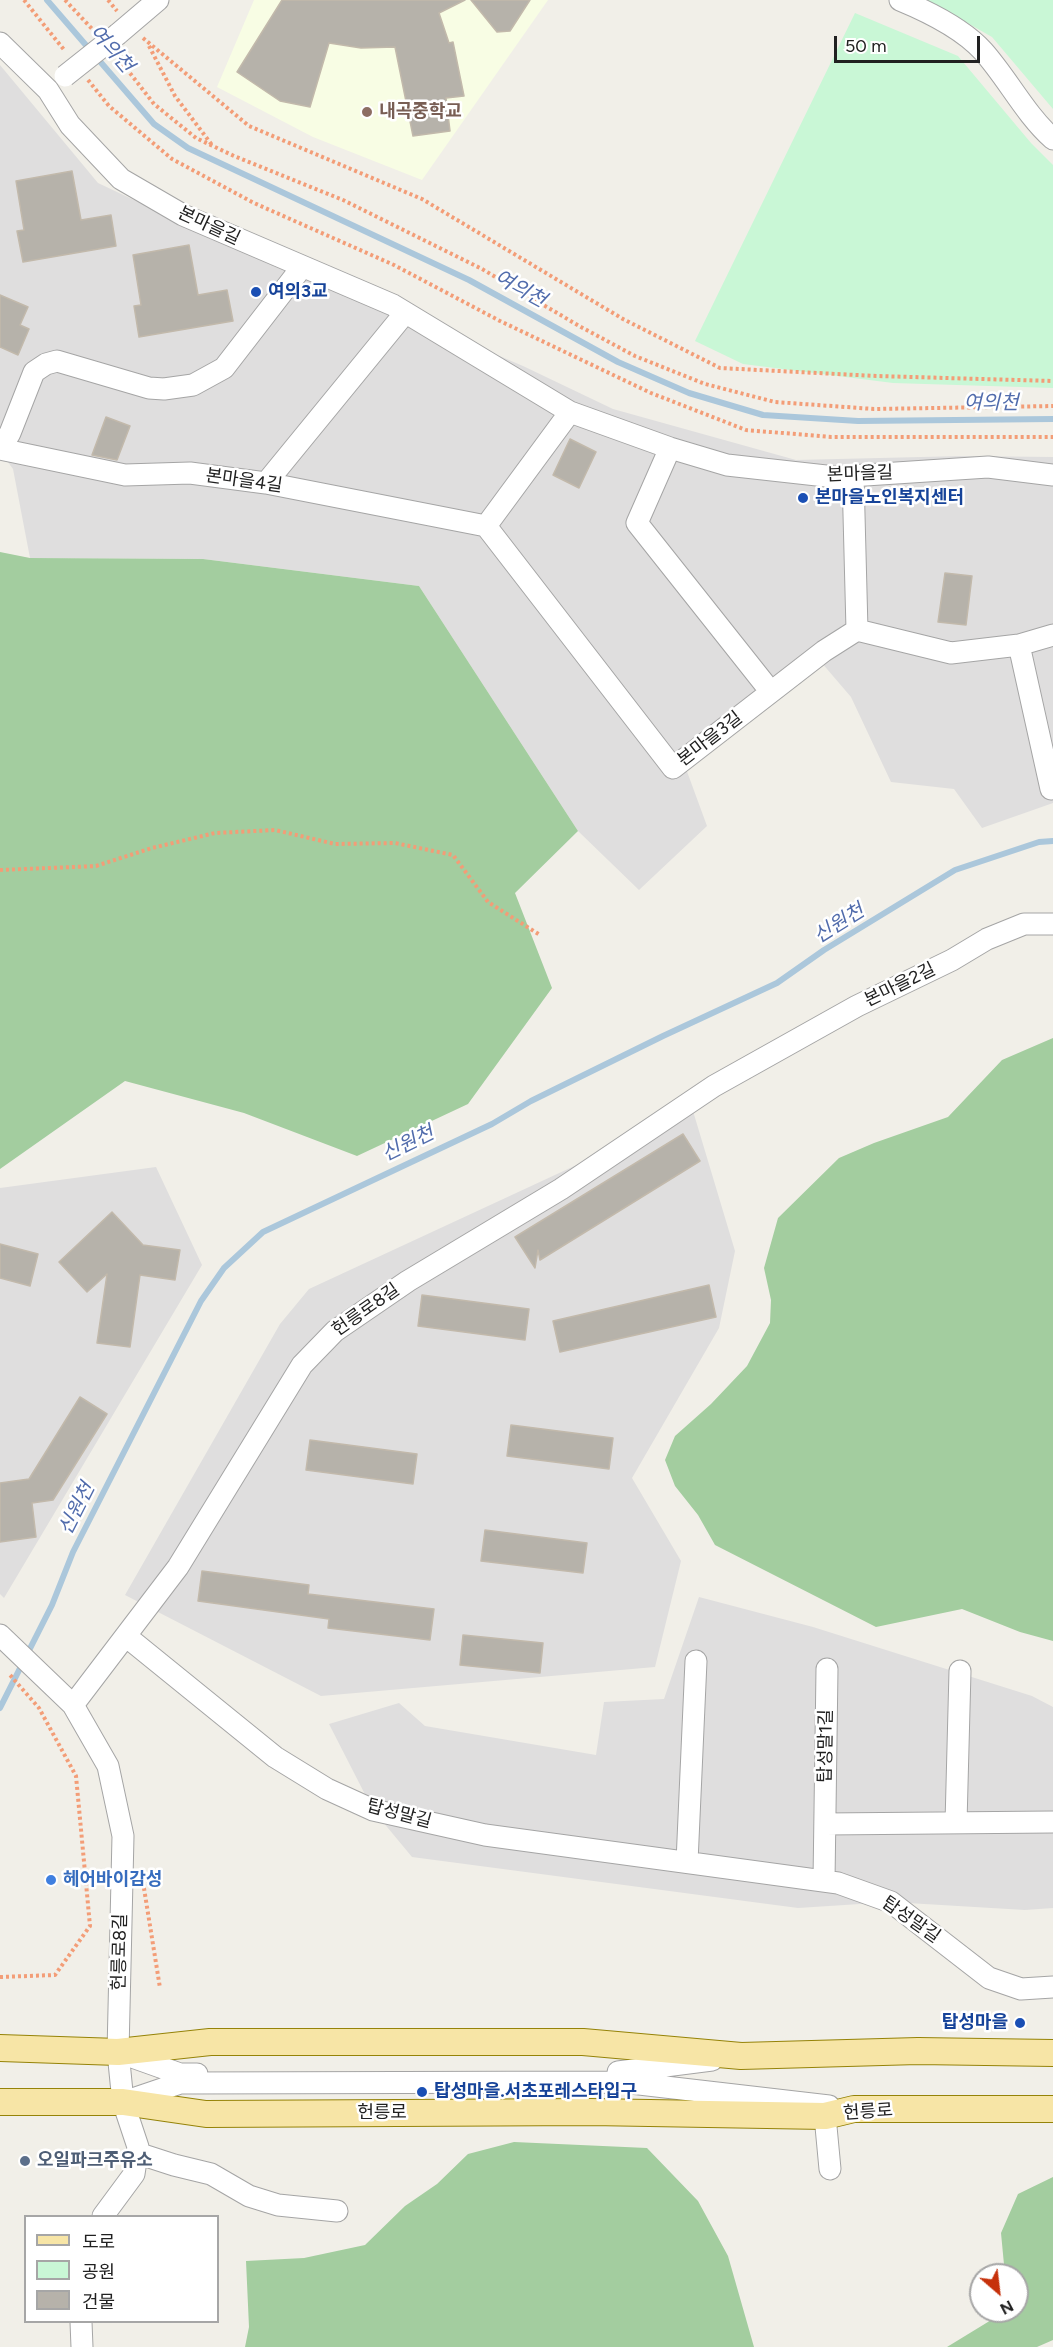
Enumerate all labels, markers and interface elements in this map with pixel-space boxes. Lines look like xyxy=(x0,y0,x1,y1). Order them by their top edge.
water label: 여의천 xyxy=(84,20,138,78)
scale bar xyxy=(837,24,982,62)
text: 50 m xyxy=(845,35,887,57)
place label: 내곡중학교 xyxy=(379,101,462,123)
marker: 내곡중학교 xyxy=(360,105,374,119)
street label: 본마을길 xyxy=(174,202,244,250)
water label: 여의천 xyxy=(490,265,550,313)
place label: 여의3교 xyxy=(268,281,328,303)
marker: 여의3교 xyxy=(249,285,263,299)
water label: 여의천 xyxy=(963,391,1019,415)
street label: 본마을길 xyxy=(827,462,893,486)
street label: 본마을4길 xyxy=(204,465,284,497)
place label: 본마을노인복지센터 xyxy=(815,487,964,509)
marker: 본마을노인복지센터 xyxy=(796,491,810,505)
street label: 본마을3길 xyxy=(673,707,747,771)
water label: 신원천 xyxy=(809,899,869,949)
street label: 본마을2길 xyxy=(861,959,939,1011)
water label: 신원천 xyxy=(378,1121,438,1167)
street label: 헌릉로8길 xyxy=(328,1279,404,1341)
water label: 신원천 xyxy=(54,1479,100,1539)
street label: 탑성말1길 xyxy=(815,1709,837,1783)
street label: 탑성말길 xyxy=(364,1795,434,1833)
place label: 헤어바이감성 xyxy=(63,1869,162,1891)
marker: 헤어바이감성 xyxy=(44,1873,58,1887)
street label: 탑성말길 xyxy=(878,1892,944,1948)
street label: 헌릉로8길 xyxy=(109,1913,131,1991)
place label: 탑성마을 xyxy=(942,2012,1008,2034)
marker: 탑성마을 xyxy=(1013,2016,1027,2030)
place label: 탑성마을.서초포레스타입구 xyxy=(434,2081,637,2103)
marker: 탑성마을.서초포레스타입구 xyxy=(415,2085,429,2099)
street label: 헌릉로 xyxy=(842,2099,894,2125)
street label: 헌릉로 xyxy=(357,2102,407,2124)
place label: 오일파크주유소 xyxy=(37,2150,153,2172)
marker: 오일파크주유소 xyxy=(18,2154,32,2168)
legend xyxy=(24,2215,219,2323)
text: 도로 xyxy=(82,2231,115,2253)
text: 공원 xyxy=(82,2261,115,2283)
north arrow xyxy=(969,2263,1029,2323)
text: 건물 xyxy=(82,2291,115,2313)
text: N xyxy=(997,2296,1017,2319)

